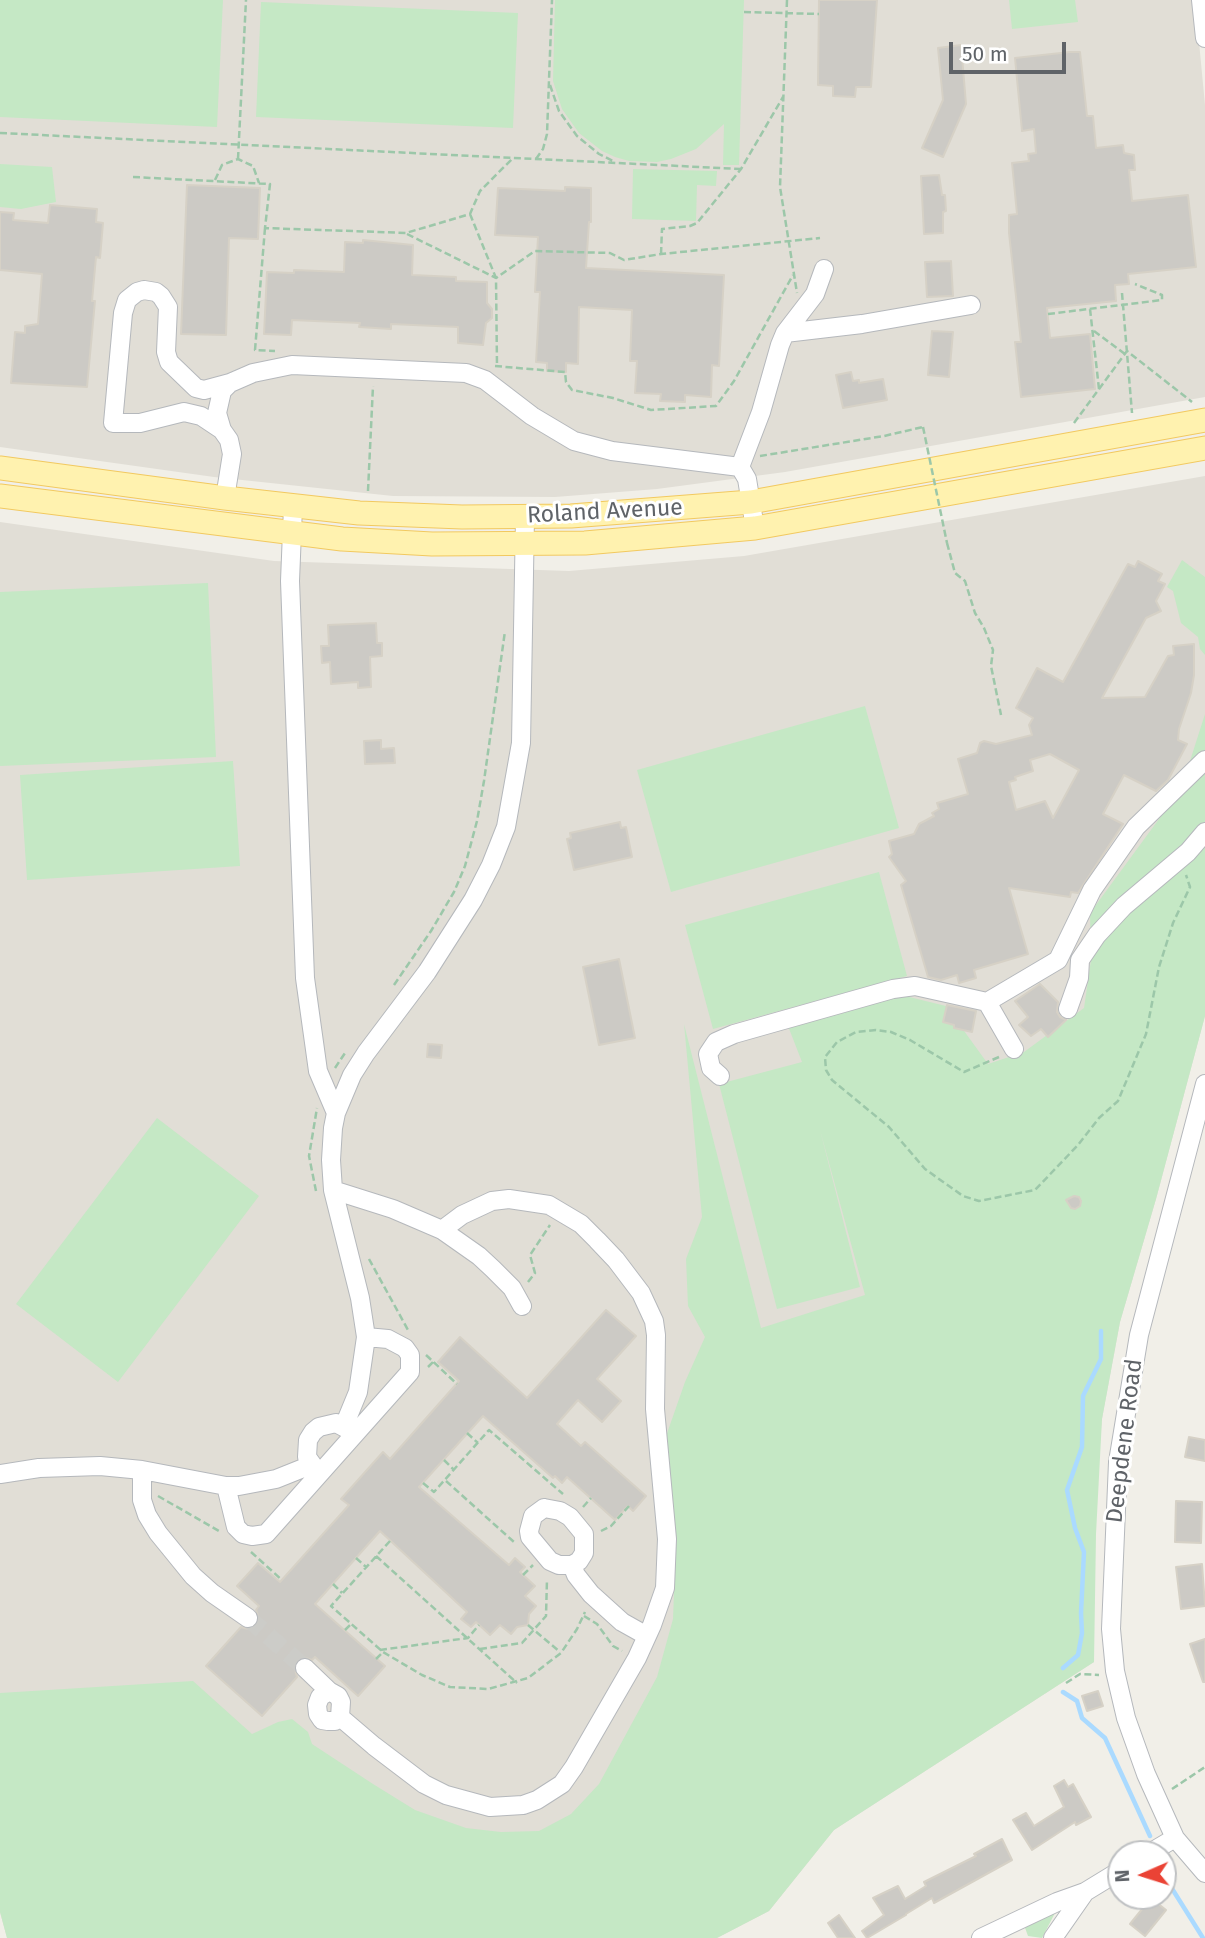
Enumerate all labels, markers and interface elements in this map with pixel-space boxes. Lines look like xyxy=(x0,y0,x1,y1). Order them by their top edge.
scale bar xyxy=(953,28,1070,72)
text: 50 m xyxy=(962,41,1008,67)
street label: Roland Avenue xyxy=(526,494,684,530)
street label: Deepdene Road xyxy=(1101,1357,1149,1525)
north arrow xyxy=(1107,1840,1177,1910)
text: N xyxy=(1111,1869,1134,1883)

